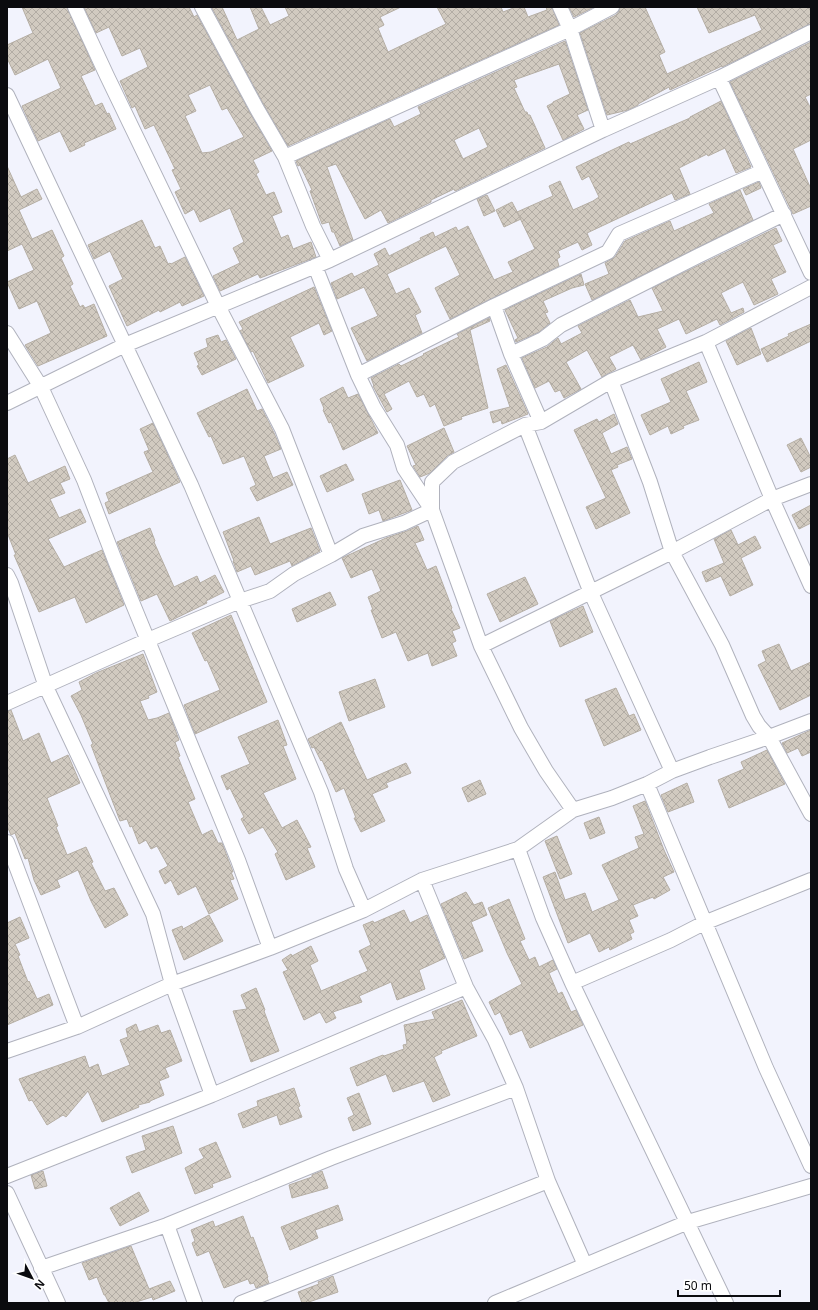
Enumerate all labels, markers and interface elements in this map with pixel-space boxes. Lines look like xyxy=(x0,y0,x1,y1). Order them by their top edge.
north arrow xyxy=(12,1258,52,1298)
scale bar xyxy=(678,1272,780,1298)
text: N xyxy=(31,1277,49,1293)
text: 50 m xyxy=(684,1277,712,1294)

